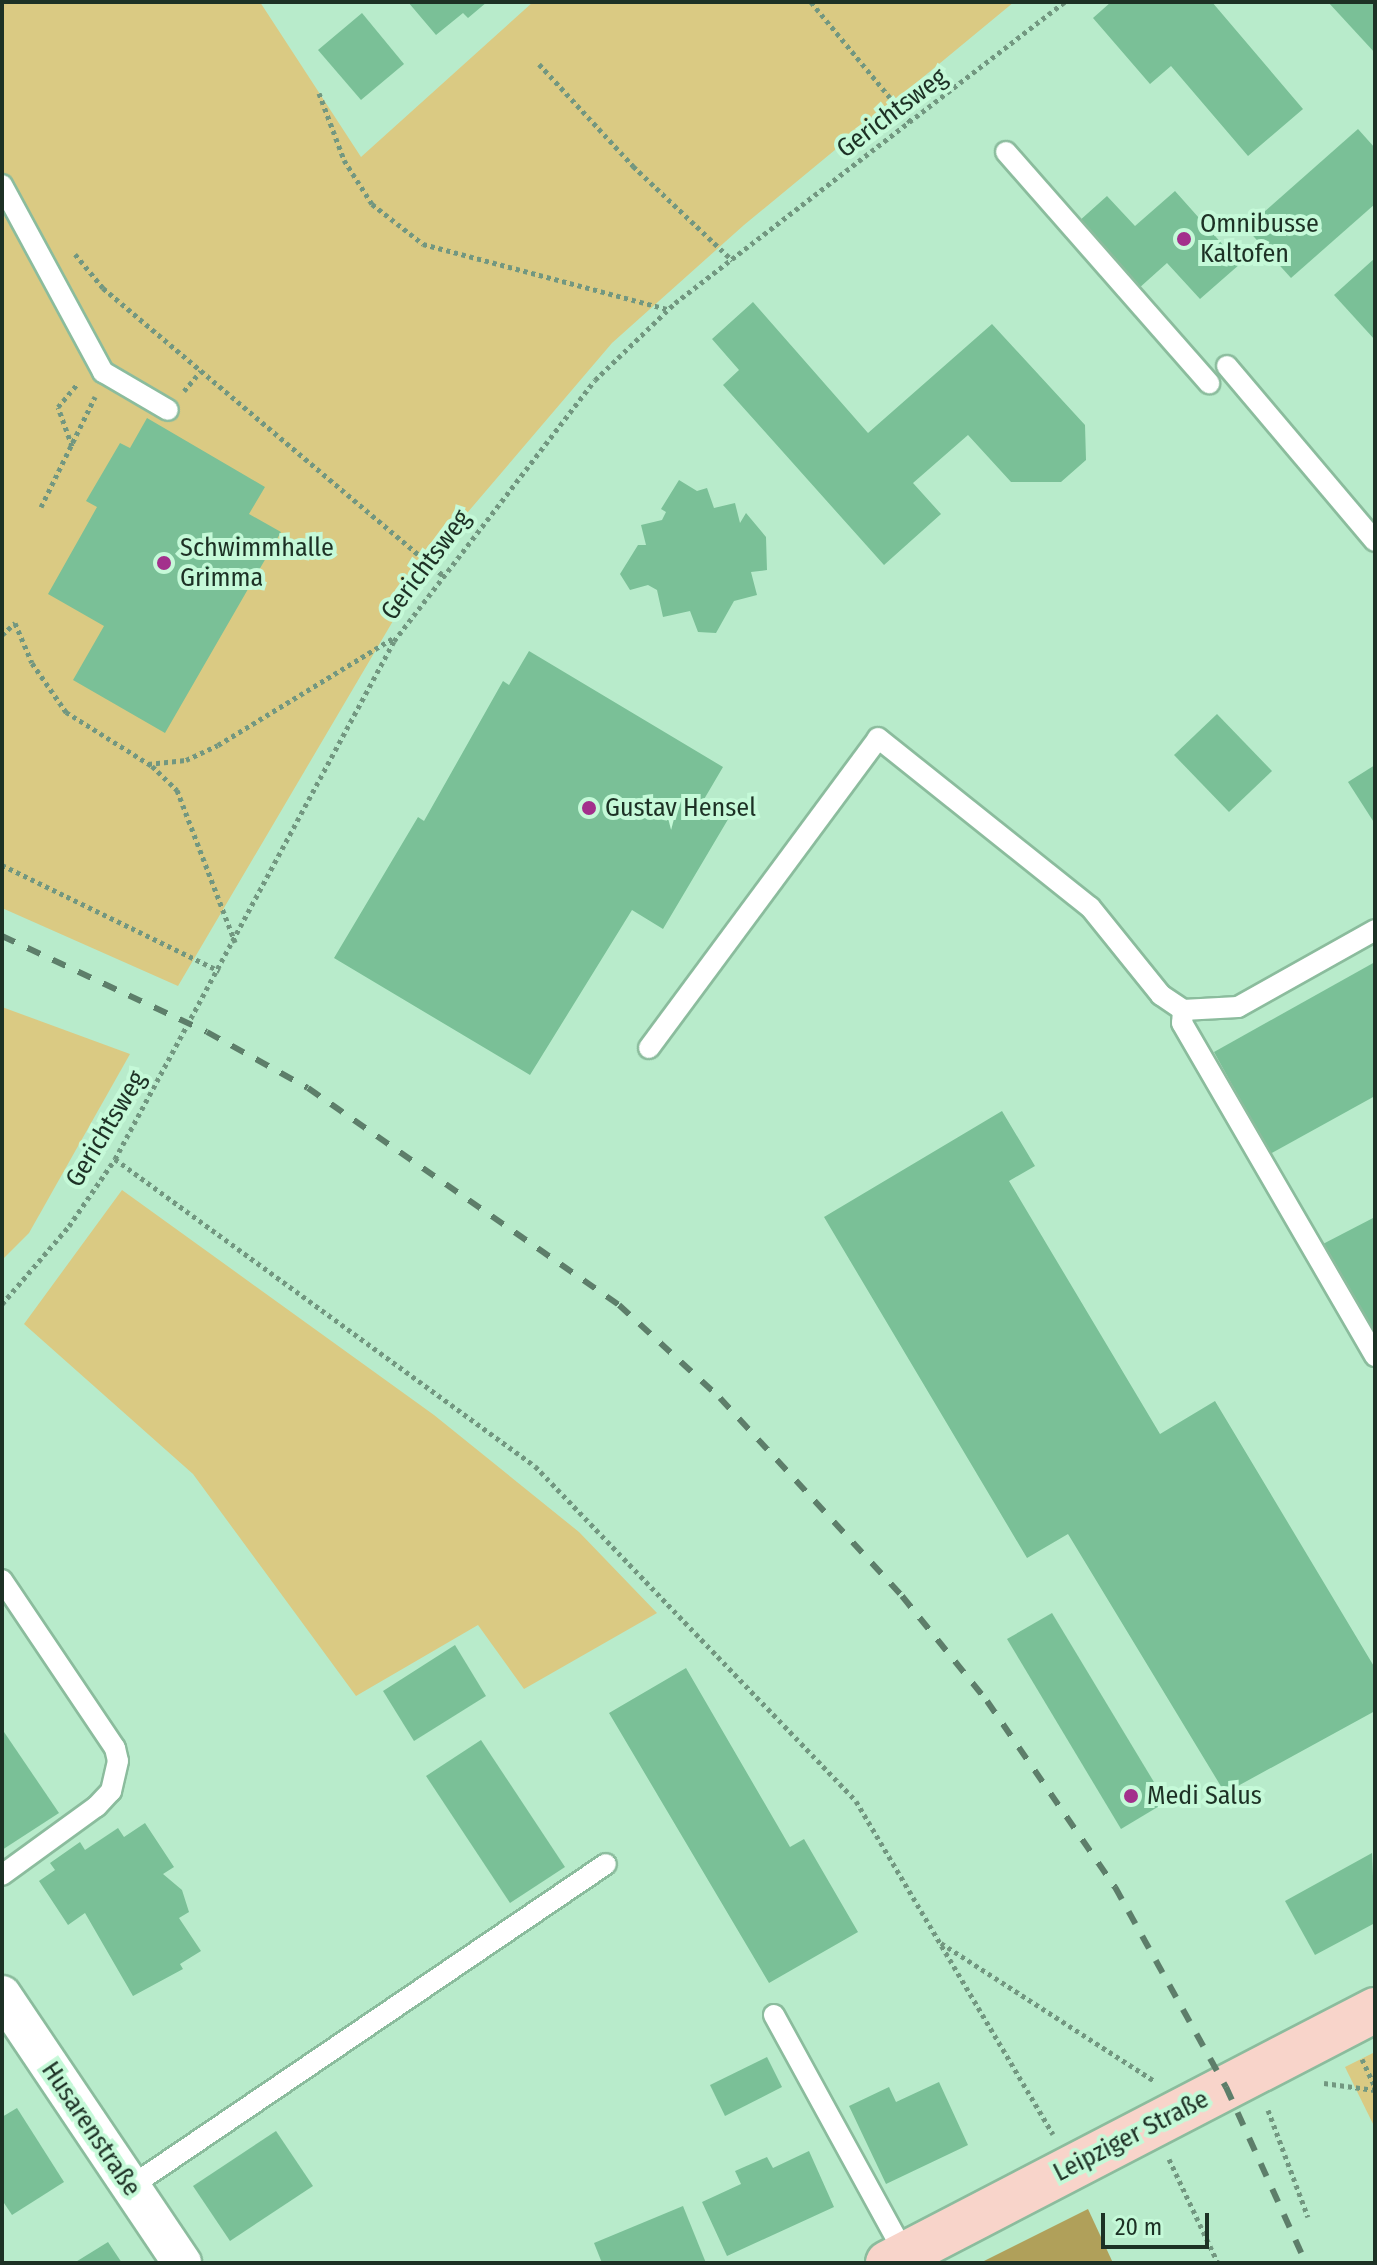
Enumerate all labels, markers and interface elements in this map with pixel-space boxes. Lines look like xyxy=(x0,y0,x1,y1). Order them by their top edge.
street label: Gerichtsweg xyxy=(831,62,953,164)
place label: Omnibusse Kaltofen xyxy=(1200,208,1319,270)
marker: Omnibusse Kaltofen xyxy=(1175,230,1193,248)
street label: Gerichtsweg xyxy=(375,504,477,626)
place label: Schwimmhalle Grimma xyxy=(180,532,334,594)
marker: Schwimmhalle Grimma xyxy=(155,554,173,572)
place label: Gustav Hensel xyxy=(605,792,756,824)
marker: Gustav Hensel xyxy=(580,799,598,817)
street label: Gerichtsweg xyxy=(59,1065,153,1193)
place label: Medi Salus xyxy=(1147,1780,1262,1812)
marker: Medi Salus xyxy=(1122,1787,1140,1805)
street label: Husarenstraße xyxy=(35,2056,147,2202)
street label: Leipziger Straße xyxy=(1048,2084,1214,2188)
scale bar xyxy=(1105,2197,1213,2247)
text: 20 m xyxy=(1115,2213,1162,2241)

